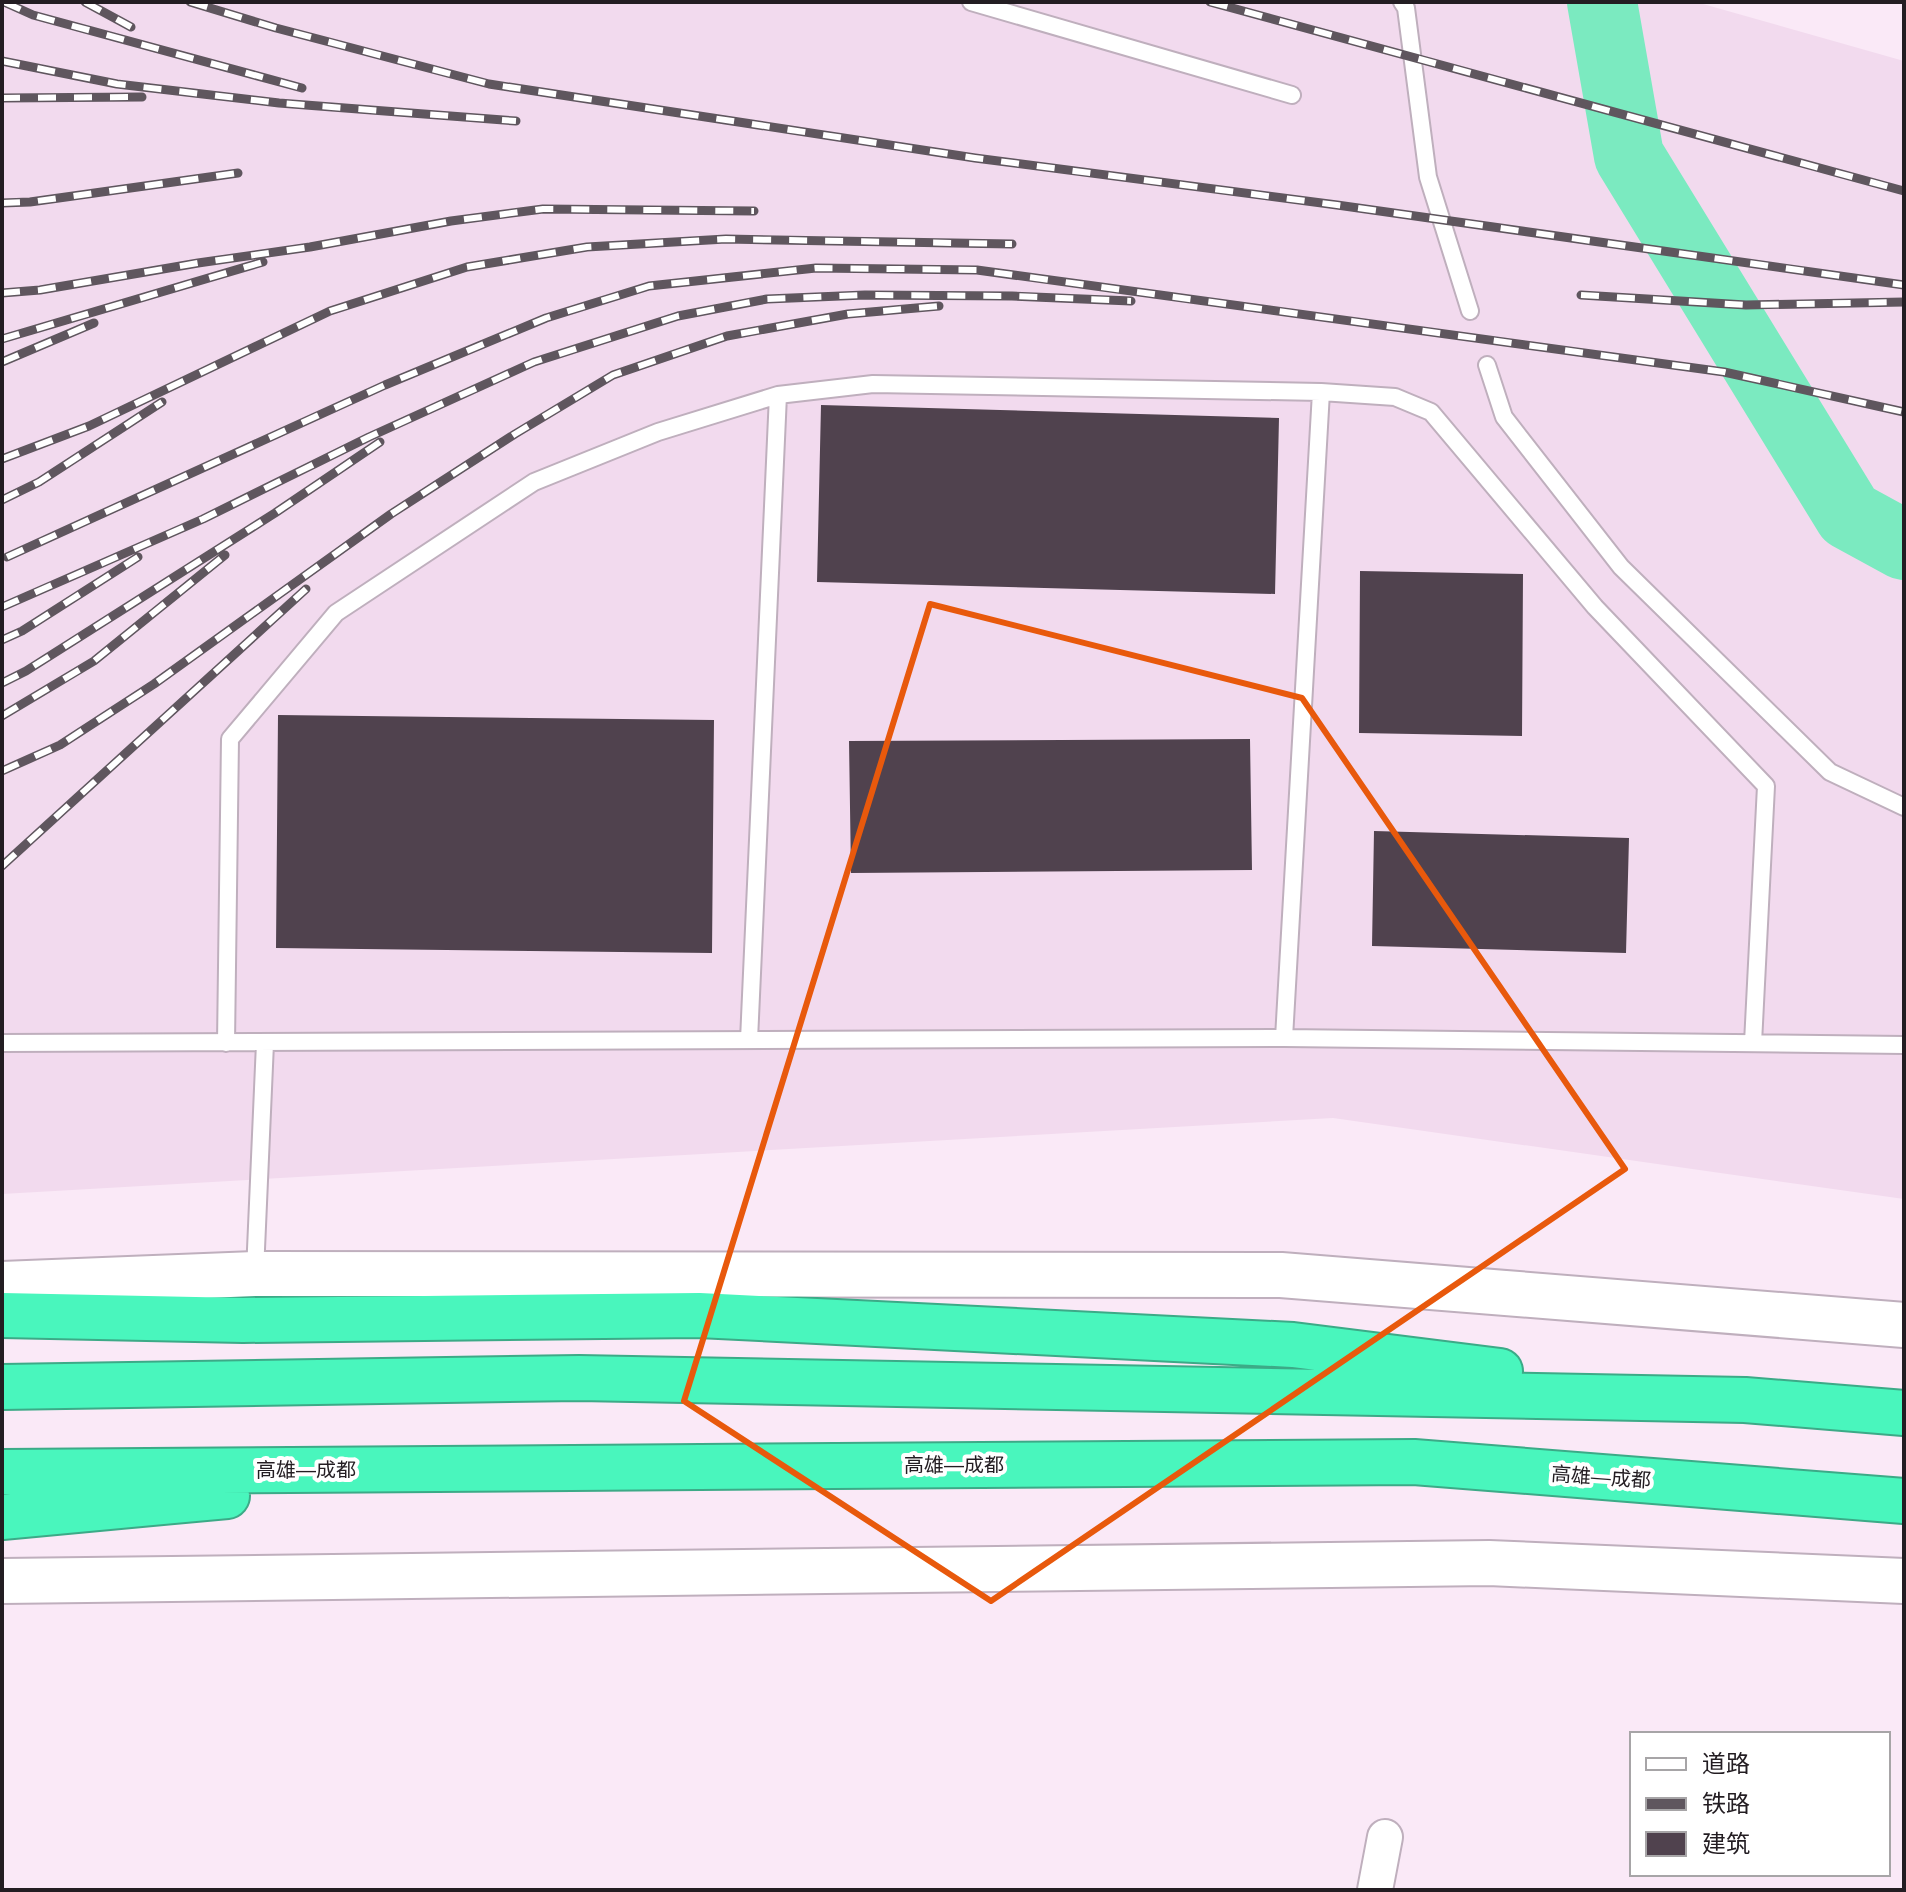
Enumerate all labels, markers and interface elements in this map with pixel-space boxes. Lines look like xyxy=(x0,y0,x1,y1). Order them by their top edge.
street label: 高雄—成都 xyxy=(904,1454,1004,1476)
street label: 高雄—成都 xyxy=(256,1459,356,1481)
street label: 高雄—成都 xyxy=(1550,1463,1652,1491)
legend xyxy=(1630,1732,1890,1876)
text: 道路 xyxy=(1702,1750,1750,1777)
text: 铁路 xyxy=(1702,1790,1750,1817)
text: 建筑 xyxy=(1702,1830,1750,1857)

